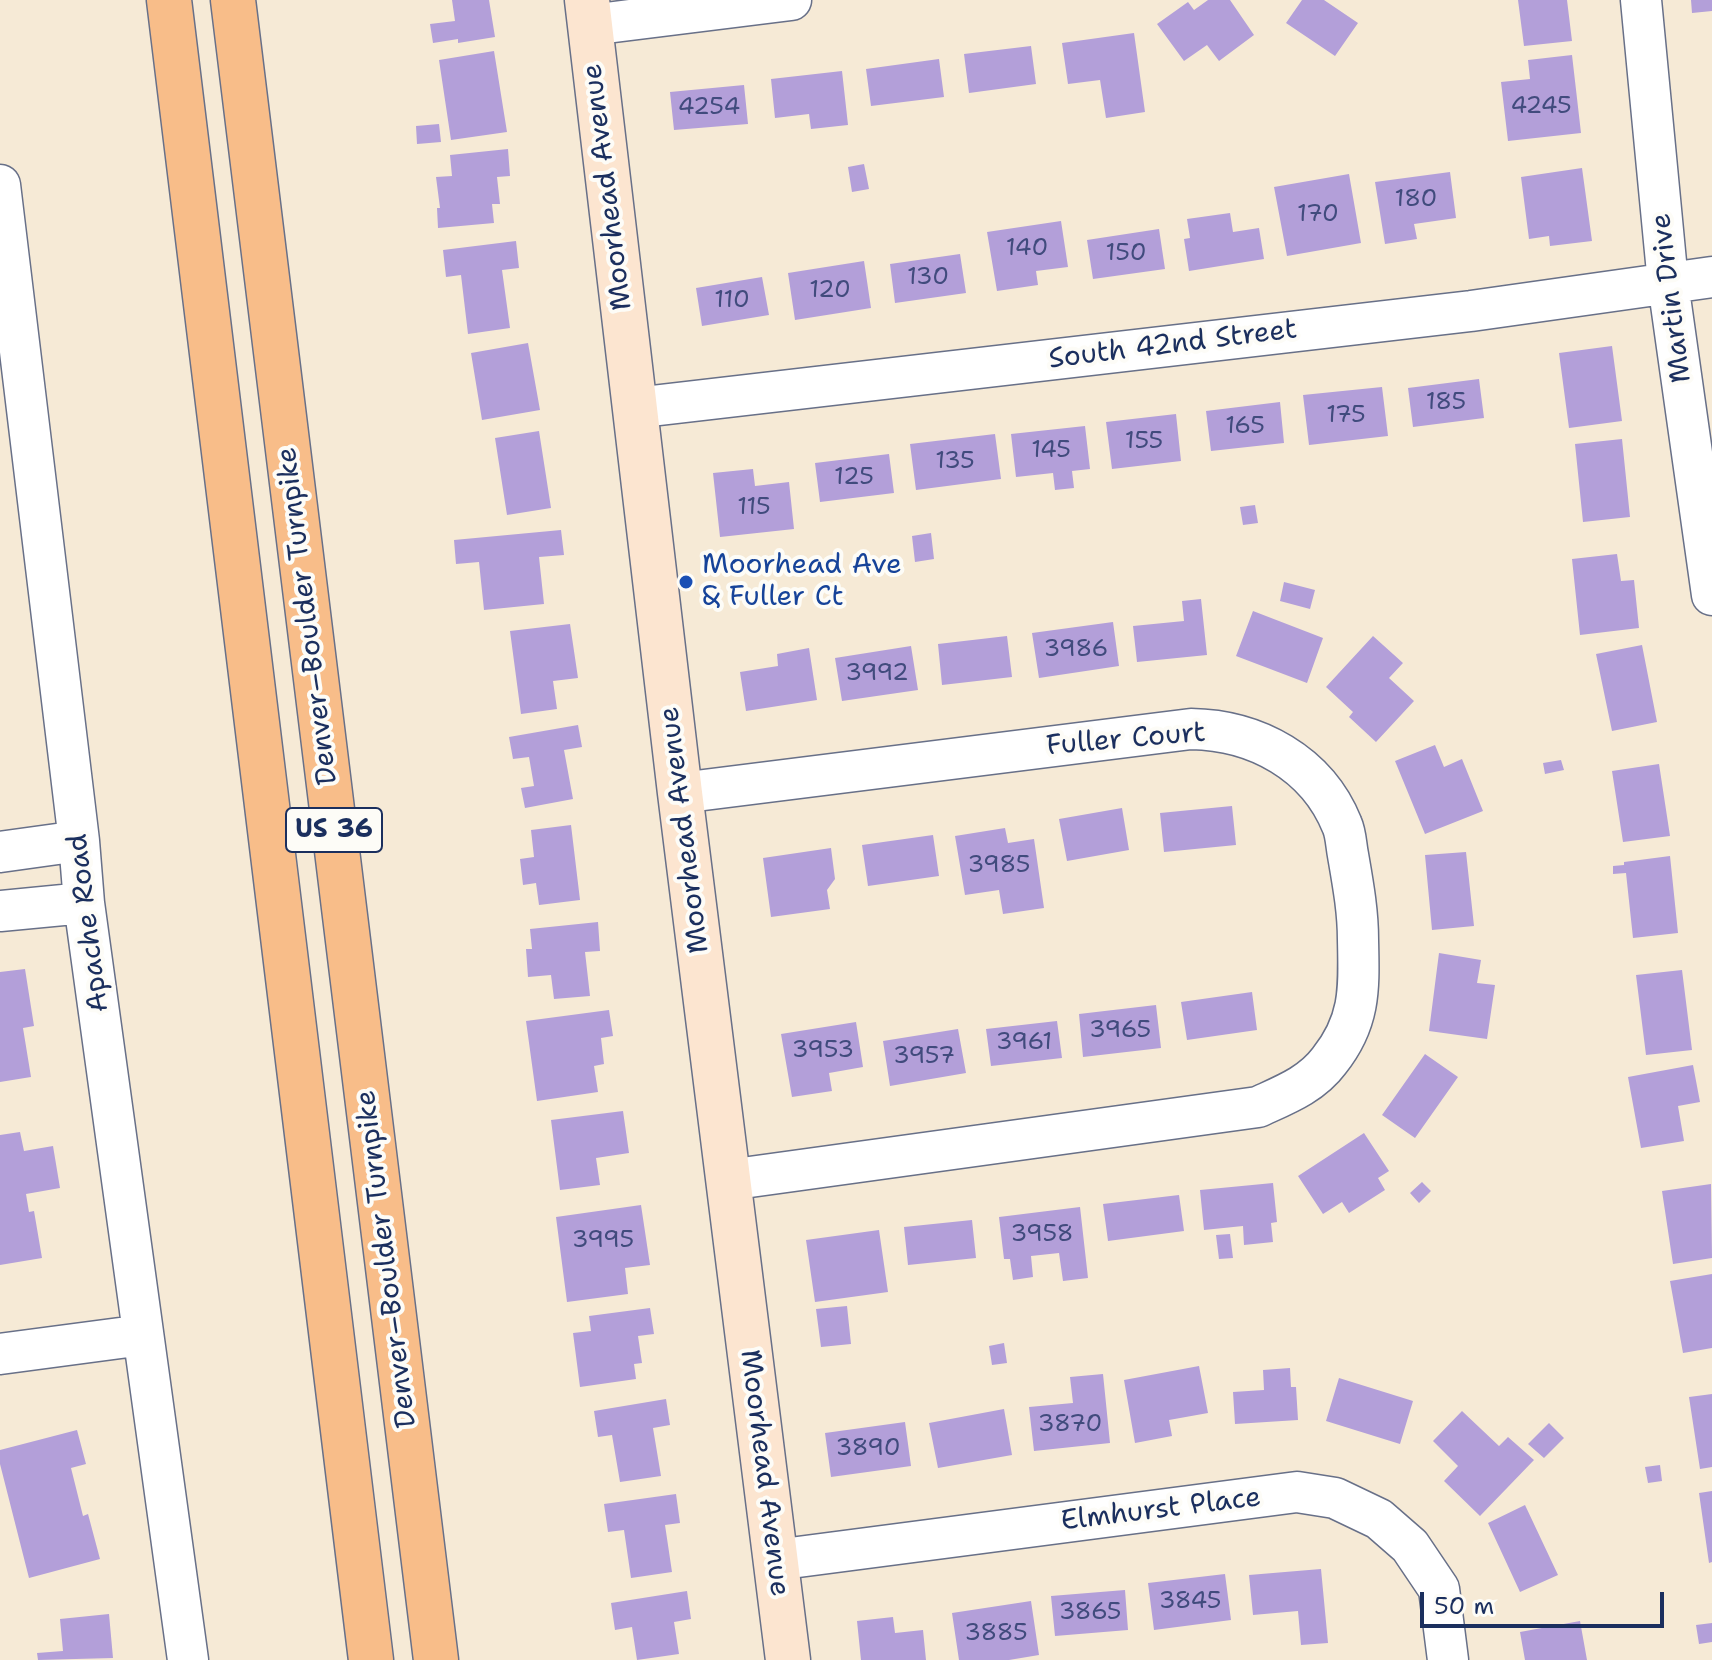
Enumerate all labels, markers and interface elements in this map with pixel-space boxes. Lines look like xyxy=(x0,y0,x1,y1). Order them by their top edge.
street label: Moorhead Avenue xyxy=(576,62,640,312)
house number: 4245 xyxy=(1510,93,1572,121)
house number: 4254 xyxy=(678,94,740,122)
house number: 180 xyxy=(1395,186,1437,214)
house number: 170 xyxy=(1297,201,1339,229)
street label: Martin Drive xyxy=(1645,211,1699,385)
house number: 140 xyxy=(1006,235,1048,263)
house number: 150 xyxy=(1106,240,1146,268)
house number: 130 xyxy=(907,264,949,292)
house number: 120 xyxy=(809,277,851,305)
house number: 110 xyxy=(714,287,750,315)
street label: South 42nd Street xyxy=(1047,313,1299,377)
house number: 185 xyxy=(1426,389,1466,417)
house number: 175 xyxy=(1326,402,1366,430)
house number: 165 xyxy=(1225,413,1265,441)
house number: 155 xyxy=(1125,428,1163,456)
house number: 145 xyxy=(1031,437,1071,465)
street label: Denver–Boulder Turnpike xyxy=(271,445,345,787)
house number: 135 xyxy=(935,448,975,476)
house number: 125 xyxy=(834,464,874,492)
house number: 115 xyxy=(737,494,771,522)
place label: Moorhead Ave & Fuller Ct xyxy=(702,549,902,615)
marker: Moorhead Ave & Fuller Ct xyxy=(677,573,695,591)
house number: 3986 xyxy=(1044,636,1108,664)
house number: 3992 xyxy=(845,660,909,688)
street label: Moorhead Avenue xyxy=(653,705,717,955)
street label: Fuller Court xyxy=(1045,716,1207,764)
road number: US 36 xyxy=(286,808,382,852)
street label: Apache Road xyxy=(61,832,117,1014)
house number: 3985 xyxy=(968,852,1030,880)
house number: 3965 xyxy=(1089,1017,1151,1045)
house number: 3961 xyxy=(996,1029,1052,1057)
house number: 3953 xyxy=(792,1037,854,1065)
house number: 3957 xyxy=(893,1043,955,1071)
street label: Denver–Boulder Turnpike xyxy=(350,1088,424,1430)
house number: 3958 xyxy=(1011,1221,1073,1249)
house number: 3995 xyxy=(572,1227,634,1255)
street label: Moorhead Avenue xyxy=(732,1348,796,1598)
house number: 3870 xyxy=(1038,1411,1102,1439)
house number: 3890 xyxy=(836,1435,900,1463)
street label: Elmhurst Place xyxy=(1059,1481,1263,1539)
scale bar xyxy=(1424,1576,1668,1626)
house number: 3845 xyxy=(1159,1588,1221,1616)
text: 50 m xyxy=(1434,1590,1494,1622)
house number: 3865 xyxy=(1059,1599,1121,1627)
house number: 3885 xyxy=(964,1620,1028,1648)

